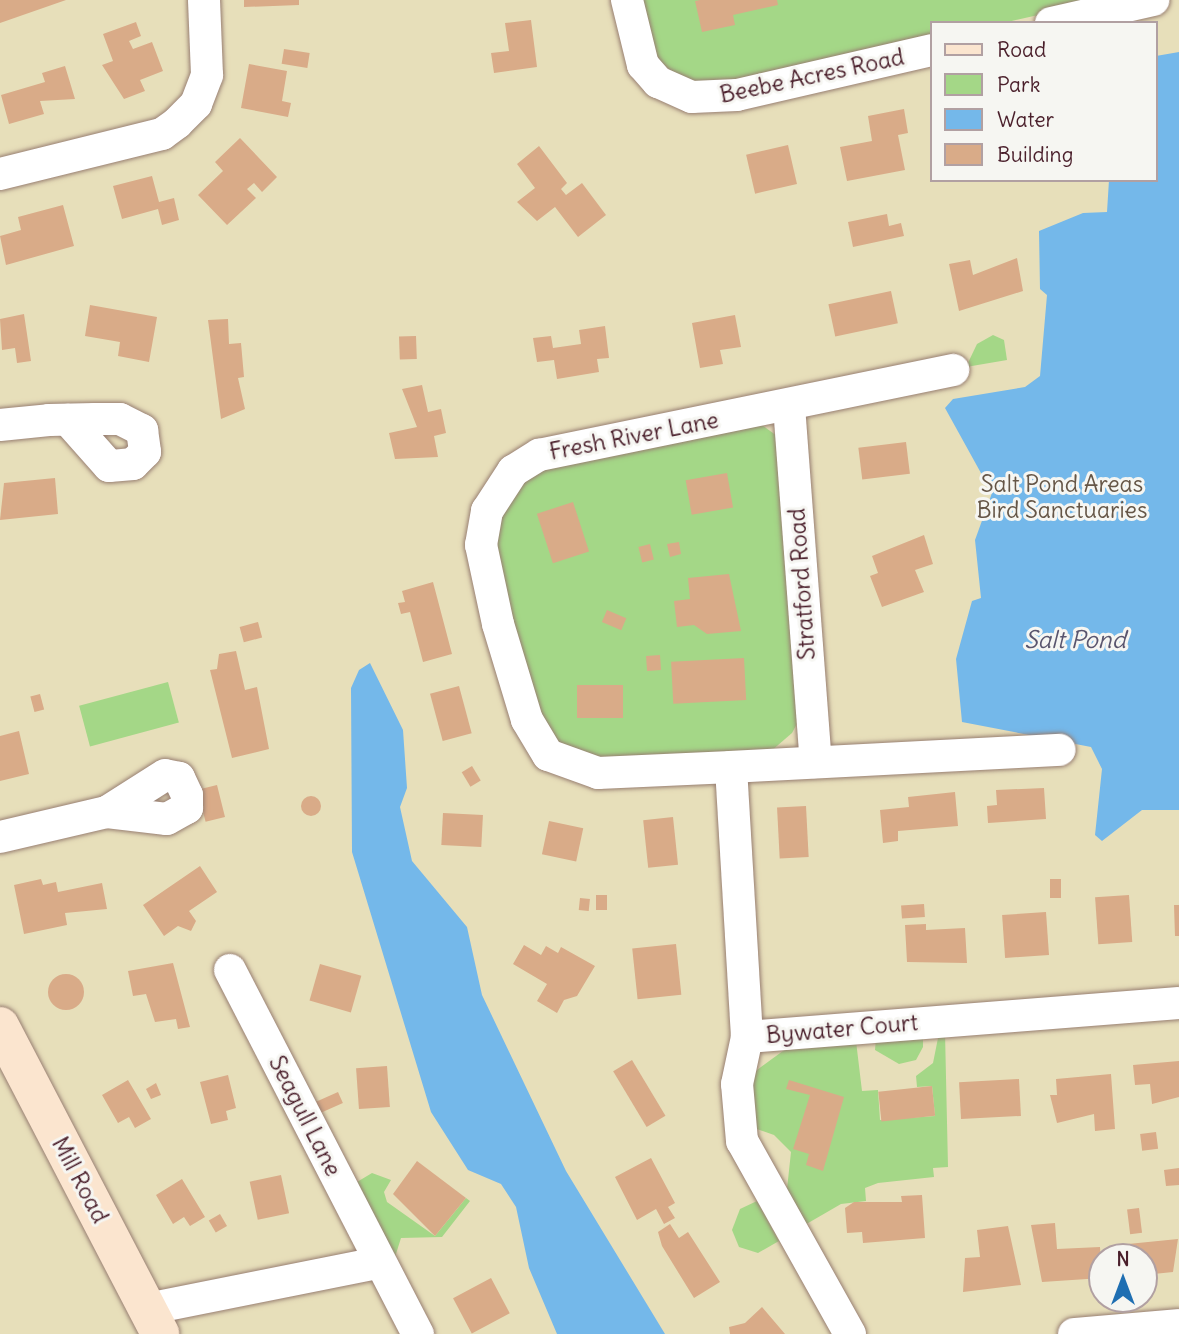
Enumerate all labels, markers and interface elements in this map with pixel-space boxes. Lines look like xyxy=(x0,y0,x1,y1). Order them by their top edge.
legend xyxy=(930,21,1158,182)
text: Road xyxy=(997,36,1046,63)
street label: Beebe Acres Road xyxy=(717,43,907,109)
text: Park xyxy=(997,71,1040,98)
text: Water xyxy=(997,106,1054,133)
text: Building xyxy=(997,141,1073,168)
street label: Fresh River Lane xyxy=(547,406,721,466)
park label: Salt Pond Areas Bird Sanctuaries xyxy=(977,470,1147,524)
street label: Stratford Road xyxy=(783,507,821,661)
water label: Salt Pond xyxy=(1024,626,1126,654)
street label: Bywater Court xyxy=(765,1009,919,1049)
street label: Seagull Lane xyxy=(263,1051,347,1181)
street label: Mill Road xyxy=(46,1132,114,1228)
north arrow xyxy=(1088,1243,1158,1313)
text: N xyxy=(1116,1247,1130,1271)

